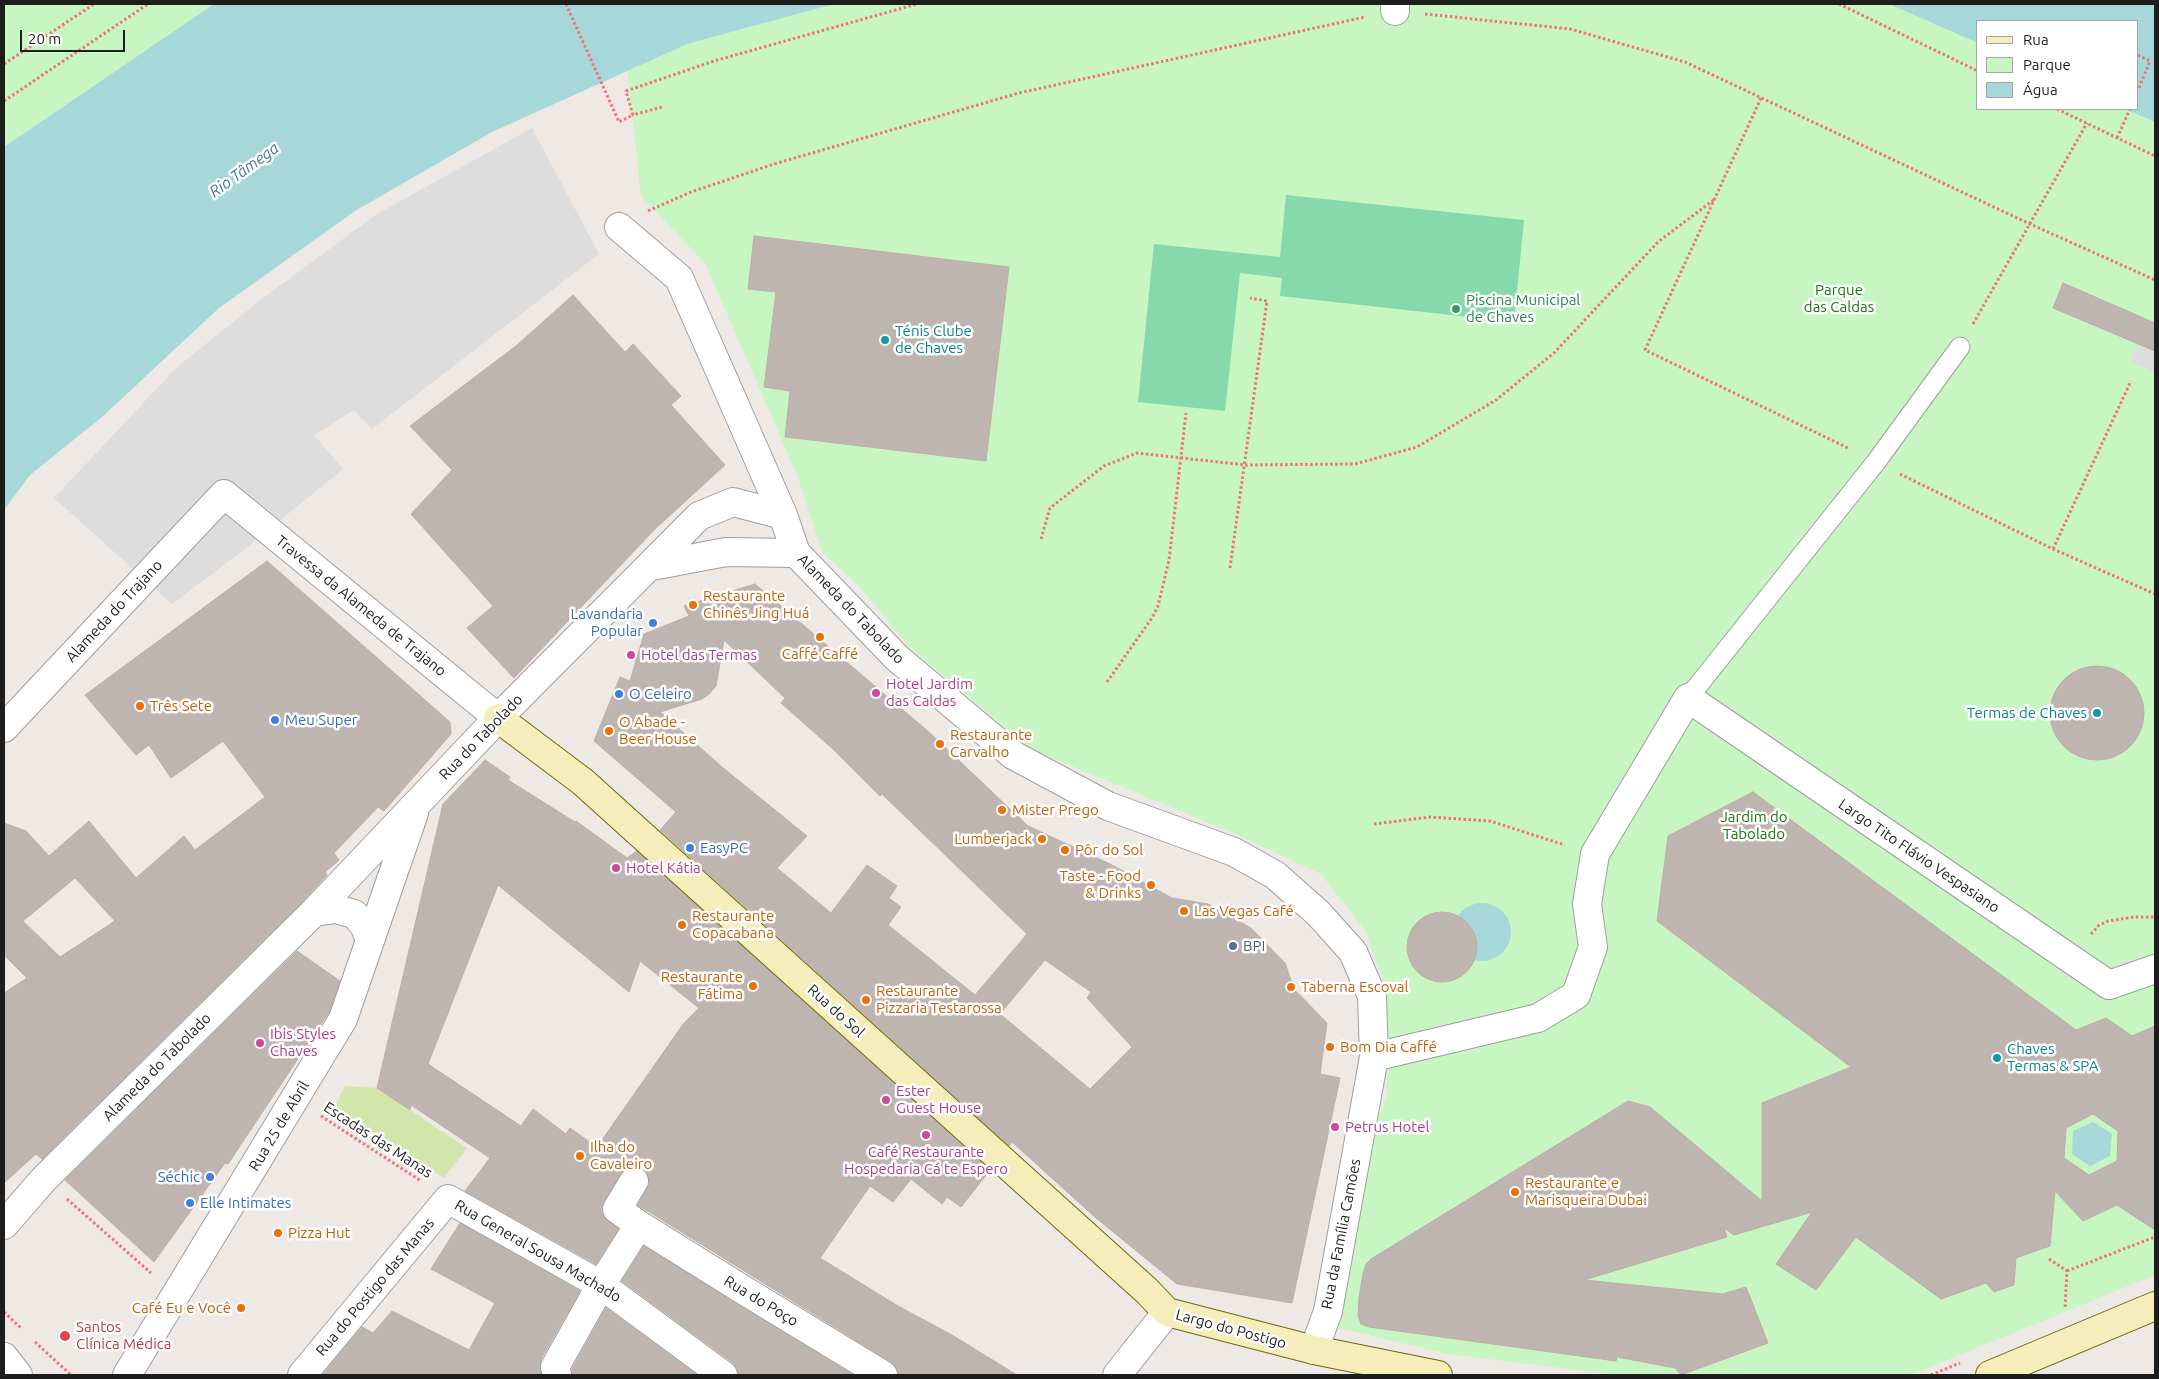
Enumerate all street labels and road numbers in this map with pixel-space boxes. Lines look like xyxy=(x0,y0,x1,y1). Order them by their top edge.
street label: Travessa da Alameda de Trajano xyxy=(272,532,450,680)
street label: Alameda do Tabolado xyxy=(794,550,908,668)
street label: Alameda do Trajano xyxy=(62,556,166,666)
street label: Rua do Tabolado xyxy=(436,690,526,784)
street label: Largo Tito Flávio Vespasiano xyxy=(1835,795,2003,917)
street label: Rua do Sol xyxy=(804,981,868,1041)
street label: Alameda do Tabolado xyxy=(99,1009,215,1125)
street label: Rua 25 de Abril xyxy=(245,1078,313,1174)
street label: Escadas das Manas xyxy=(320,1098,436,1182)
street label: Rua da Família Camões xyxy=(1318,1157,1364,1311)
street label: Rua General Sousa Machado xyxy=(452,1196,624,1306)
street label: Rua do Postigo das Manas xyxy=(312,1214,438,1360)
street label: Rua do Poço xyxy=(721,1272,801,1330)
street label: Largo do Postigo xyxy=(1174,1306,1288,1352)

